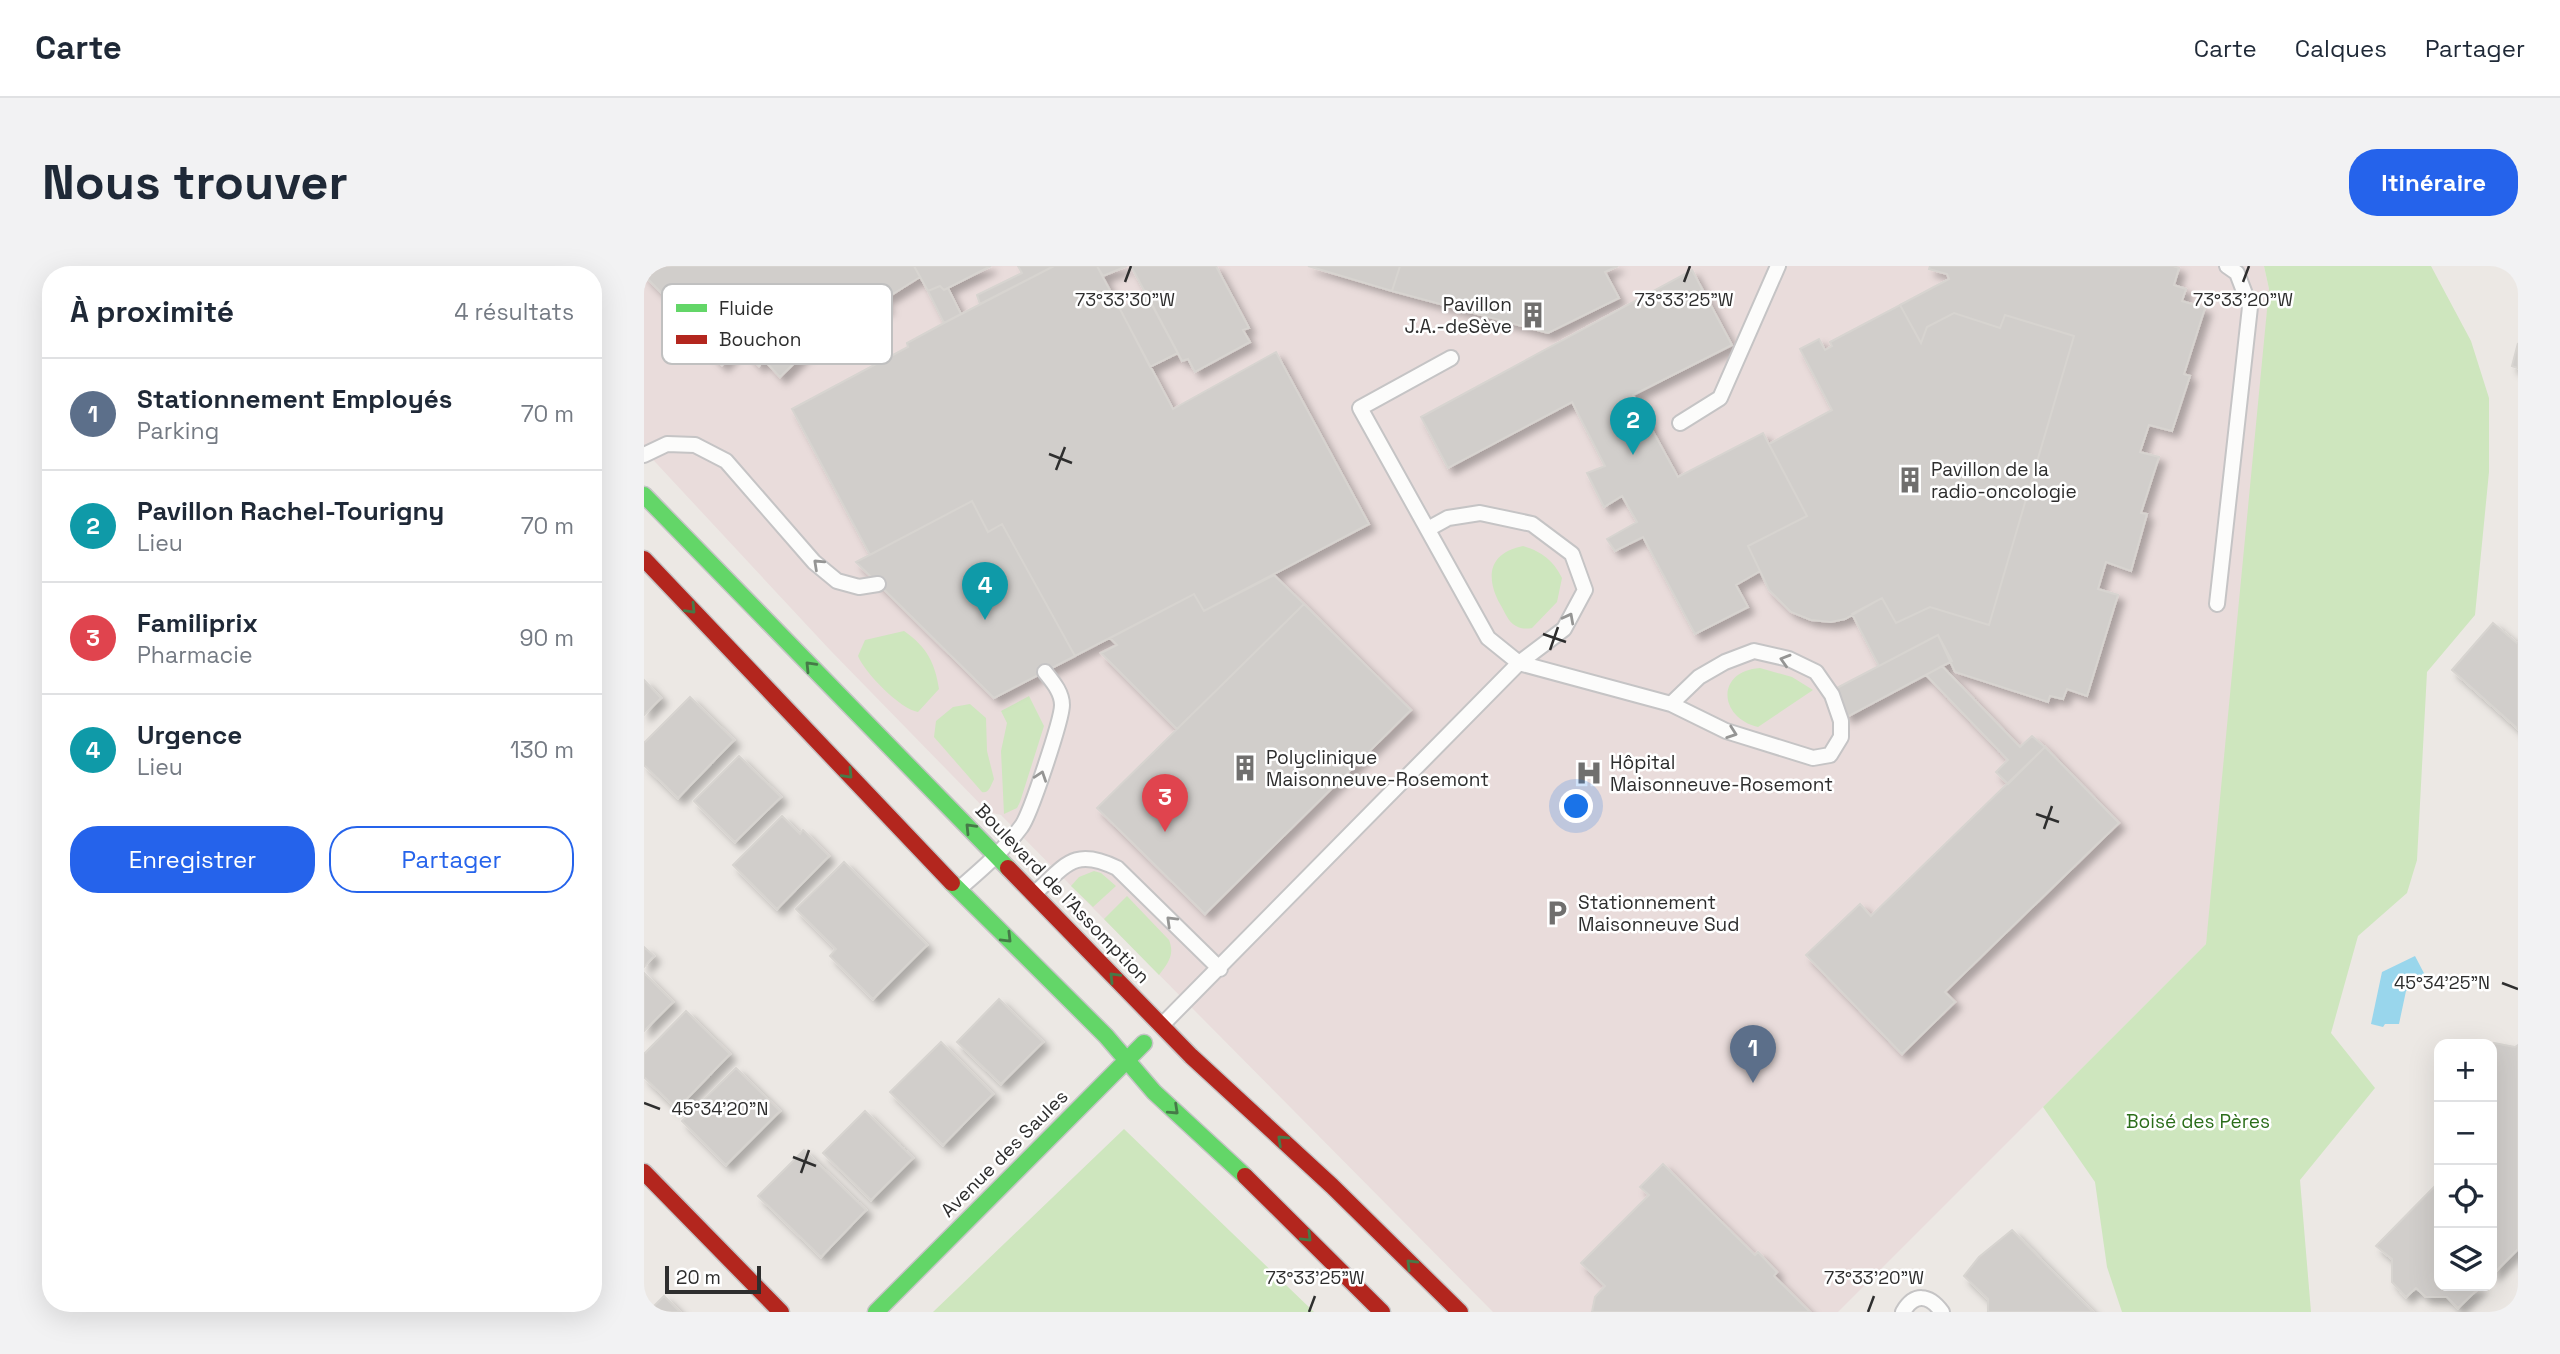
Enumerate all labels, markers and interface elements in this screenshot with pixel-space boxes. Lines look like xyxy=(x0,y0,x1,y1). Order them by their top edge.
text: Carte xyxy=(35,27,122,69)
text: Carte xyxy=(2194,33,2257,64)
text: Calques xyxy=(2295,33,2387,64)
text: Partager xyxy=(2425,33,2525,64)
button: Itinéraire xyxy=(2349,149,2518,216)
text: Nous trouver xyxy=(42,151,348,213)
legend xyxy=(662,284,892,364)
text: 73°33'30"W xyxy=(1075,288,1175,311)
text: 73°33'25"W xyxy=(1634,288,1734,311)
text: 73°33'20"W xyxy=(2193,288,2293,311)
text: À proximité xyxy=(70,292,234,331)
place label: Pavillon J.A.-deSève xyxy=(1404,292,1512,339)
text: Fluide xyxy=(719,296,774,321)
text: 4 résultats xyxy=(454,297,574,327)
building icon: Pavillon J.A.-deSève xyxy=(1518,300,1548,330)
text: Bouchon xyxy=(719,327,801,352)
text: Stationnement Employés xyxy=(137,382,452,416)
pin: 2 xyxy=(1610,397,1656,455)
text: 1 xyxy=(88,399,98,429)
text: 70 m xyxy=(521,399,574,429)
text: Parking xyxy=(137,416,219,446)
place label: Pavillon de la radio-oncologie xyxy=(1931,457,2077,504)
building icon: Pavillon de la radio-oncologie xyxy=(1895,465,1925,495)
text: Pavillon Rachel-Tourigny xyxy=(137,494,444,528)
text: 2 xyxy=(86,511,100,541)
text: 70 m xyxy=(521,511,574,541)
text: Lieu xyxy=(137,528,183,558)
one-way arrow xyxy=(813,560,826,572)
pin: 4 xyxy=(962,562,1008,620)
one-way arrow xyxy=(683,601,696,614)
text: Familiprix xyxy=(137,606,258,640)
one-way arrow xyxy=(1561,613,1575,625)
text: 3 xyxy=(86,623,100,653)
text: 90 m xyxy=(519,623,574,653)
text: Pharmacie xyxy=(137,640,253,670)
one-way arrow xyxy=(1780,653,1792,668)
one-way arrow xyxy=(805,661,818,674)
text: Urgence xyxy=(137,718,242,752)
one-way arrow xyxy=(1726,725,1738,739)
text: 4 xyxy=(86,735,100,765)
text: 130 m xyxy=(510,735,574,765)
place label: Polyclinique Maisonneuve-Rosemont xyxy=(1266,745,1489,792)
place label: Hôpital Maisonneuve-Rosemont xyxy=(1610,750,1833,797)
text: Lieu xyxy=(137,752,183,782)
building icon: Polyclinique Maisonneuve-Rosemont xyxy=(1230,753,1260,783)
hospital icon: Hôpital Maisonneuve-Rosemont xyxy=(1574,758,1604,788)
one-way arrow xyxy=(839,765,852,778)
one-way arrow xyxy=(1033,770,1047,782)
pin: 3 xyxy=(1142,774,1188,832)
your location xyxy=(1559,789,1593,823)
street label: Boulevard de l'Assomption xyxy=(970,798,1155,989)
one-way arrow xyxy=(965,823,978,836)
button: Enregistrer xyxy=(70,826,315,893)
button: Partager xyxy=(329,826,574,893)
place label: Stationnement Maisonneuve Sud xyxy=(1578,890,1739,937)
parking icon: Stationnement Maisonneuve Sud xyxy=(1542,898,1572,928)
one-way arrow xyxy=(1166,917,1179,930)
one-way arrow xyxy=(999,929,1012,942)
text: 45°34'25"N xyxy=(2394,971,2490,994)
one-way arrow xyxy=(1110,972,1123,985)
pin: 1 xyxy=(1730,1025,1776,1083)
map controls xyxy=(2434,1039,2497,1291)
button: + xyxy=(2434,1039,2497,1102)
street label: Avenue des Saules xyxy=(935,1084,1073,1222)
text: 45°34'20"N xyxy=(672,1097,768,1120)
one-way arrow xyxy=(1166,1102,1179,1114)
button: − xyxy=(2434,1102,2497,1165)
park label: Boisé des Pères xyxy=(2126,1109,2270,1134)
one-way arrow xyxy=(1277,1135,1290,1148)
button: locate xyxy=(2434,1165,2497,1228)
button: layers xyxy=(2434,1228,2497,1291)
one-way arrow xyxy=(1299,1229,1312,1242)
one-way arrow xyxy=(1406,1260,1419,1273)
scale bar xyxy=(665,1263,761,1295)
text: 20 m xyxy=(676,1265,721,1290)
text: 73°33'25"W xyxy=(1265,1266,1365,1289)
text: 73°33'20"W xyxy=(1824,1266,1924,1289)

